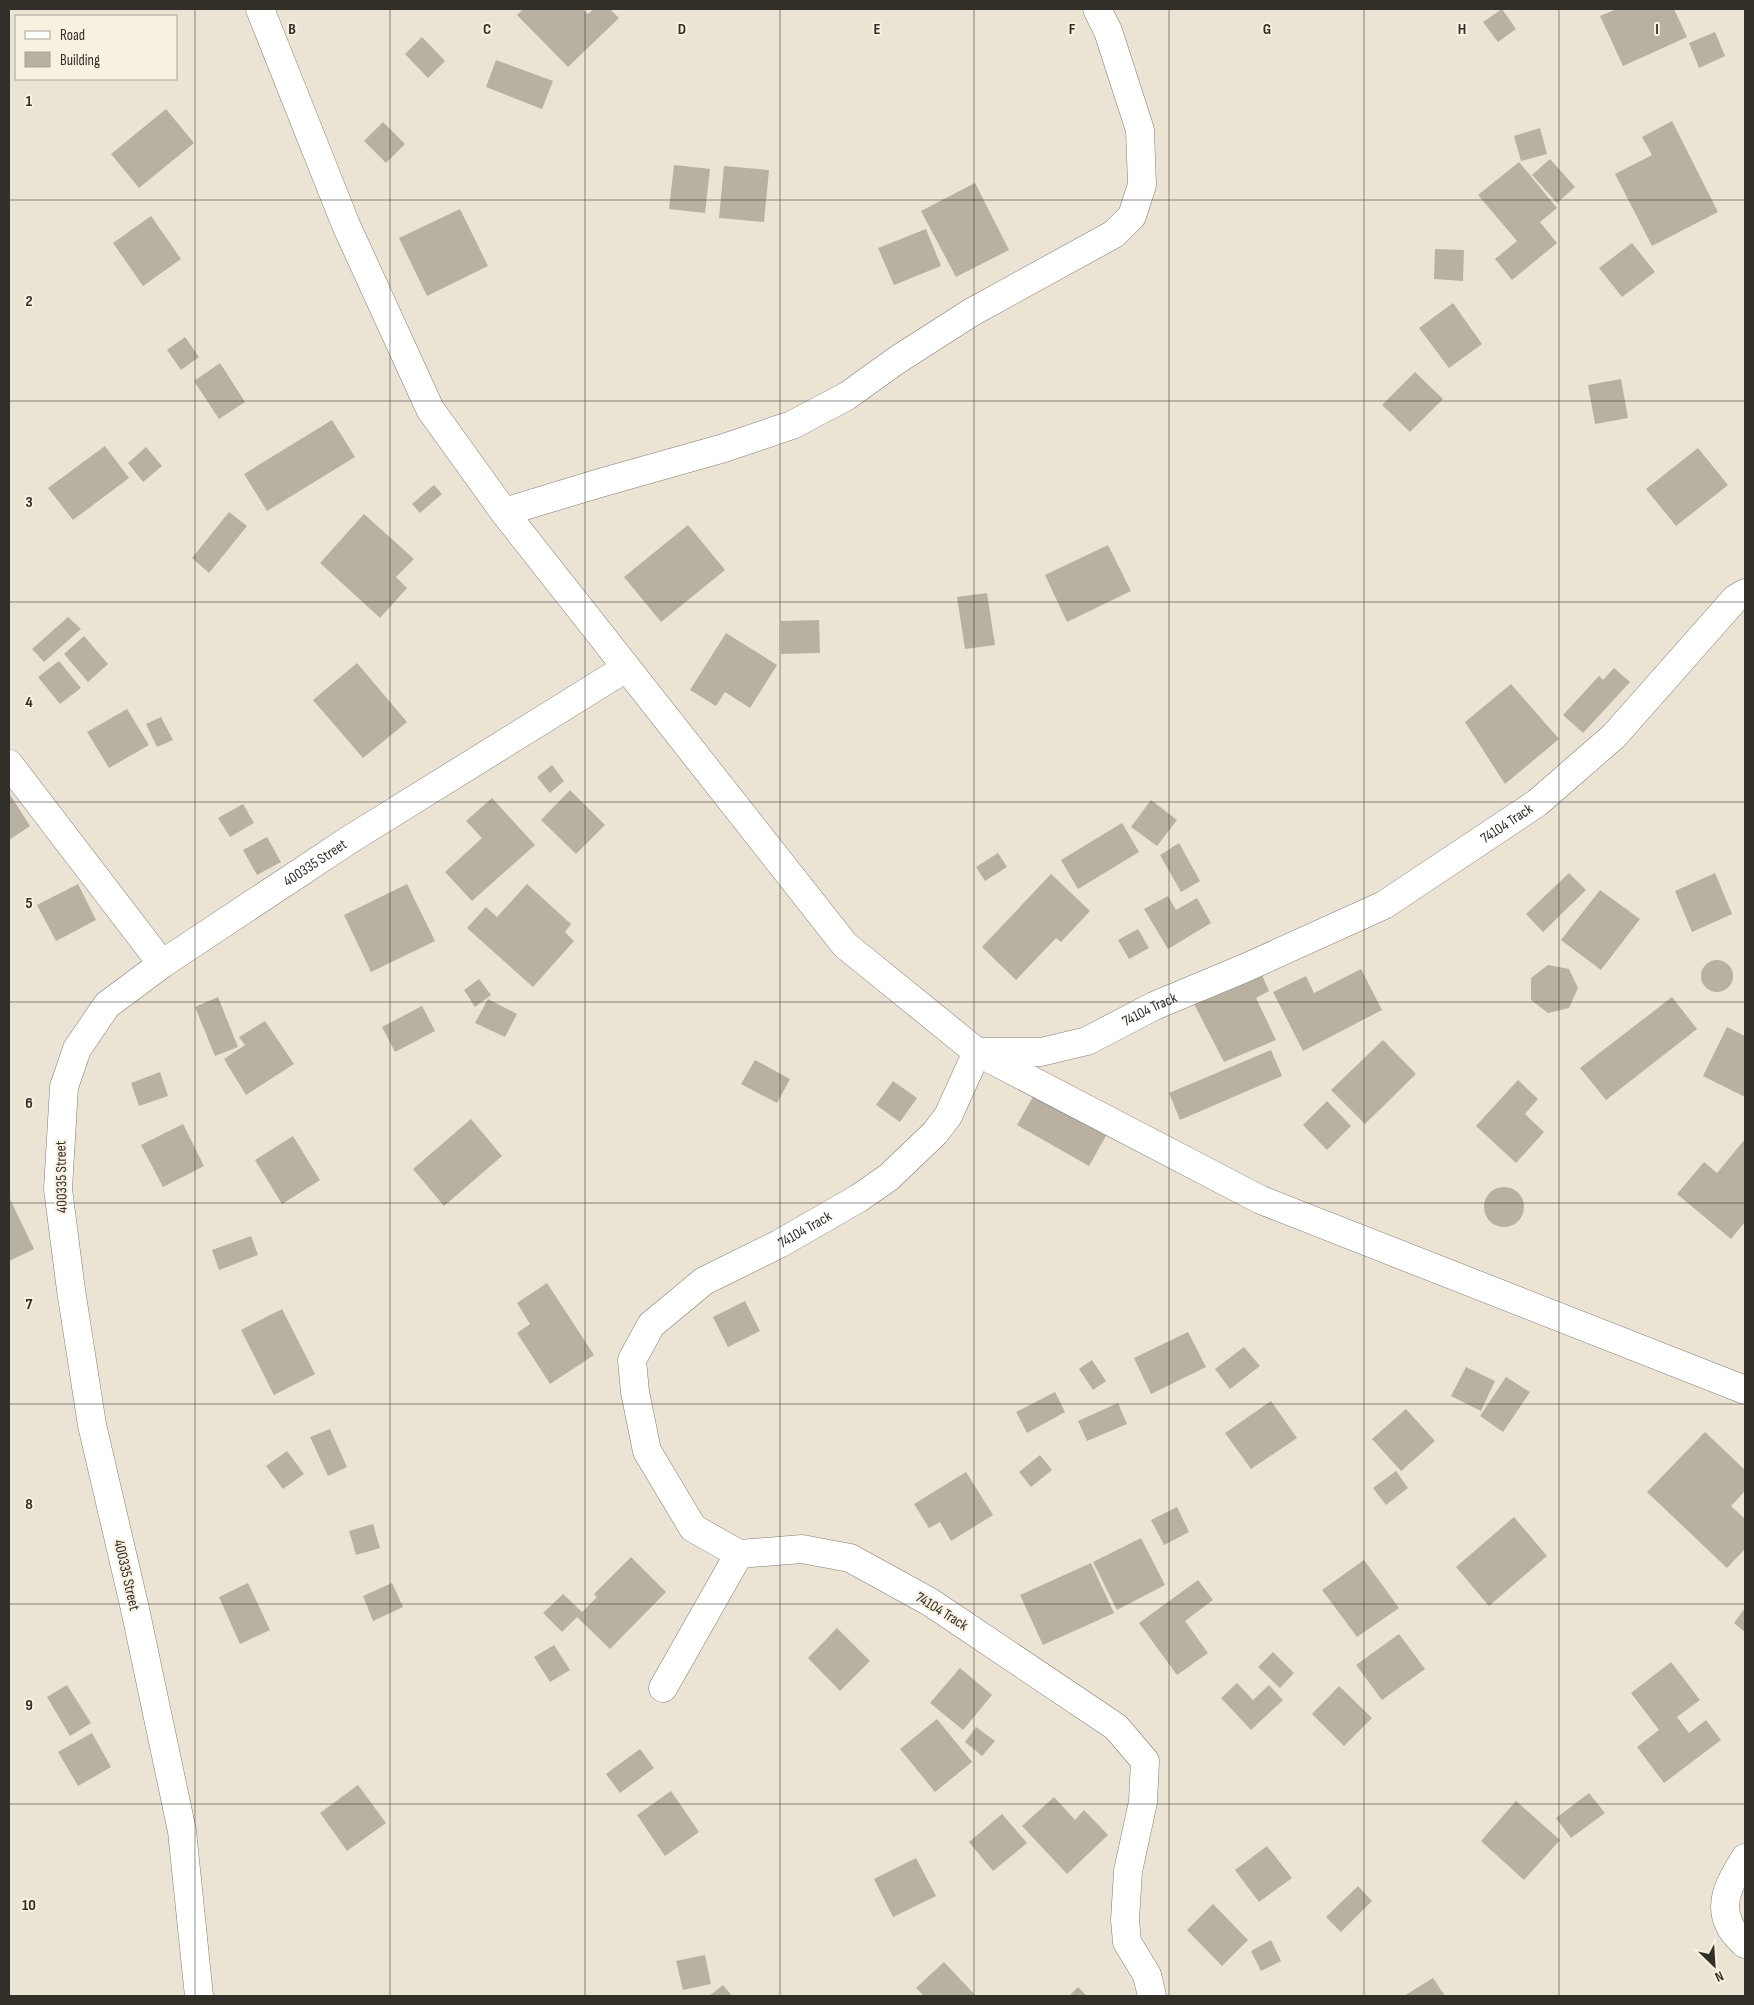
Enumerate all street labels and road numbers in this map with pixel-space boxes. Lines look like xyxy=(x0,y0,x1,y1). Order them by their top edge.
street label: 74104 Track xyxy=(1477,799,1537,848)
street label: 400335 Street xyxy=(280,835,351,891)
street label: 74104 Track xyxy=(1119,988,1180,1031)
street label: 400335 Street xyxy=(51,1140,72,1213)
street label: 74104 Track xyxy=(775,1207,835,1253)
street label: 400335 Street xyxy=(109,1538,144,1613)
street label: 74104 Track xyxy=(912,1588,972,1635)

